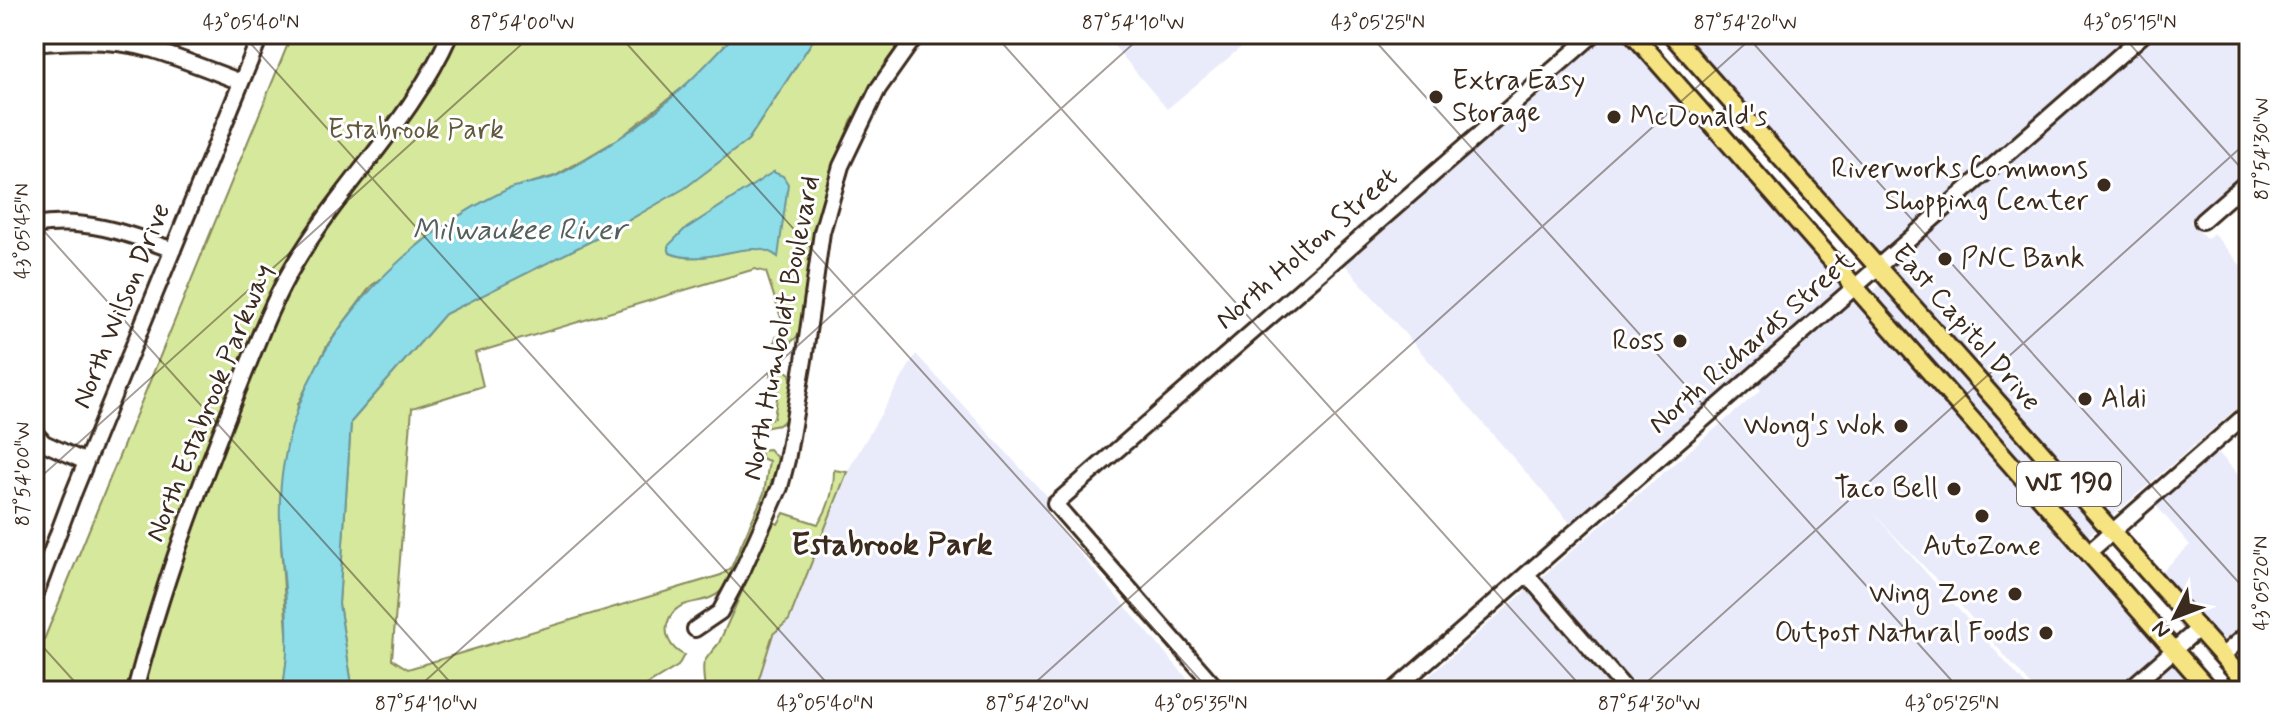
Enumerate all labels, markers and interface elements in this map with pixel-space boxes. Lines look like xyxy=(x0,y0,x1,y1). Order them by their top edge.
text: 43°05'40"N xyxy=(203,10,299,37)
text: 87°54'00"W xyxy=(470,10,574,37)
text: 87°54'10"W xyxy=(1082,10,1184,37)
text: 43°05'25"N xyxy=(1331,10,1425,37)
text: 87°54'20"W xyxy=(1693,10,1797,37)
text: 43°05'15"N xyxy=(2083,10,2177,37)
place label: Extra Easy Storage xyxy=(1452,63,1585,132)
marker: Extra Easy Storage xyxy=(1427,88,1445,106)
text: 87°54'30"W xyxy=(2249,98,2276,200)
place label: McDonald's xyxy=(1630,99,1767,136)
marker: McDonald's xyxy=(1605,108,1623,126)
park label: Estabrook Park xyxy=(328,112,504,149)
place label: Riverworks Commons Shopping Center xyxy=(1831,151,2088,220)
street label: North Holton Street xyxy=(1208,159,1406,339)
street label: North Humboldt Boulevard xyxy=(734,172,830,484)
marker: Riverworks Commons Shopping Center xyxy=(2095,176,2113,194)
text: 43°05'45"N xyxy=(10,183,37,279)
street label: North Wilson Drive xyxy=(64,198,180,414)
water label: Milwaukee River xyxy=(412,211,630,250)
street label: East Capitol Drive xyxy=(1883,236,2049,420)
place label: PNC Bank xyxy=(1961,241,2084,278)
street label: North Richards Street xyxy=(1641,243,1863,443)
marker: PNC Bank xyxy=(1936,250,1954,268)
street label: North Estabrook Parkway xyxy=(137,258,283,548)
place label: Ross xyxy=(1612,323,1664,360)
marker: Ross xyxy=(1671,332,1689,350)
place label: Aldi xyxy=(2101,381,2147,418)
marker: Aldi xyxy=(2076,390,2094,408)
place label: Wong's Wok xyxy=(1743,408,1885,447)
marker: Wong's Wok xyxy=(1892,417,1910,435)
text: 87°54'00"W xyxy=(10,422,37,526)
road number: WI 190 xyxy=(2017,462,2121,506)
place label: Taco Bell xyxy=(1834,471,1938,508)
marker: Taco Bell xyxy=(1945,480,1963,498)
marker: AutoZone xyxy=(1973,507,1991,525)
district label: Estabrook Park xyxy=(791,524,993,566)
place label: AutoZone xyxy=(1923,528,2041,565)
text: 43°05'20"N xyxy=(2249,536,2276,630)
place label: Wing Zone xyxy=(1869,576,1999,615)
north arrow xyxy=(2135,577,2215,657)
marker: Wing Zone xyxy=(2006,585,2024,603)
text: N xyxy=(2146,614,2177,644)
place label: Outpost Natural Foods xyxy=(1774,615,2030,652)
marker: Outpost Natural Foods xyxy=(2037,624,2055,642)
text: 87°54'10"W xyxy=(375,691,477,718)
text: 43°05'40"N xyxy=(777,691,873,718)
text: 87°54'20"W xyxy=(985,691,1089,718)
text: 43°05'35"N xyxy=(1154,691,1248,718)
text: 87°54'30"W xyxy=(1598,691,1700,718)
text: 43°05'25"N xyxy=(1905,691,1999,718)

